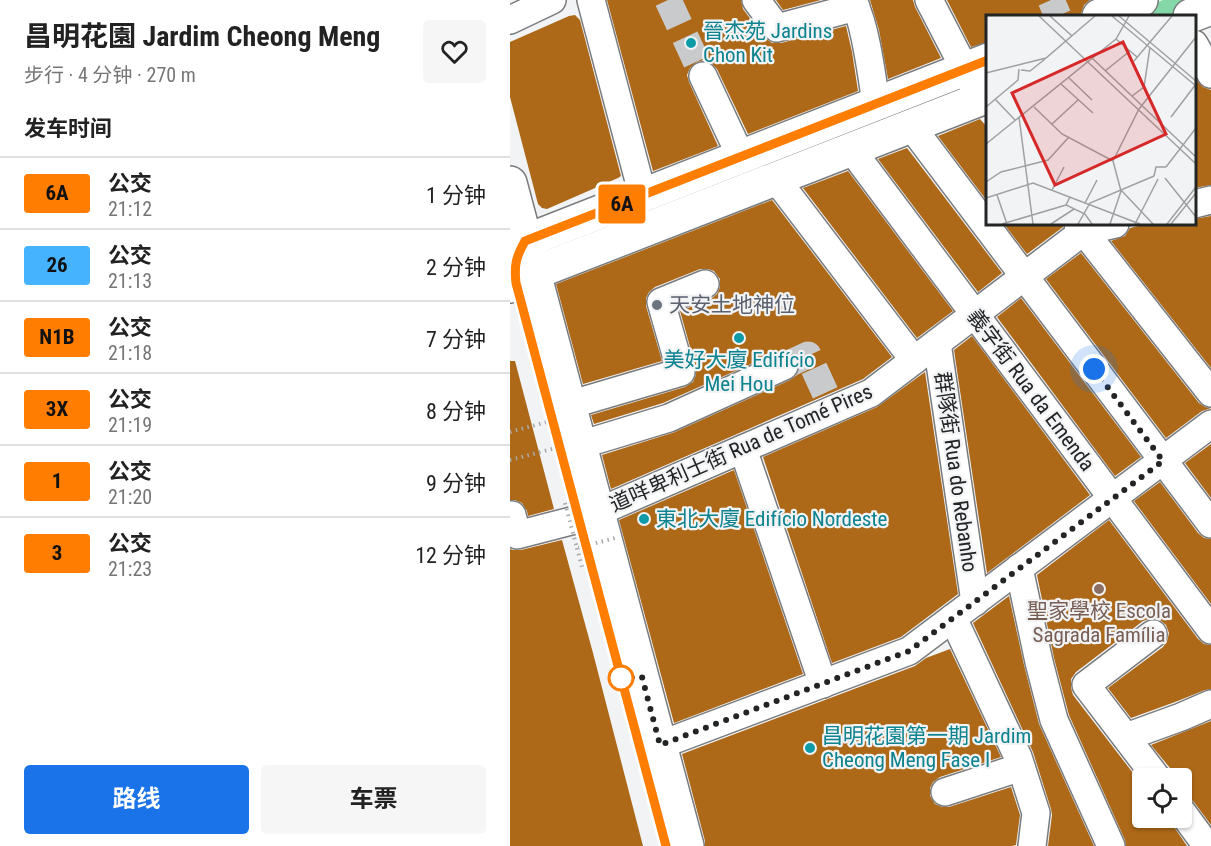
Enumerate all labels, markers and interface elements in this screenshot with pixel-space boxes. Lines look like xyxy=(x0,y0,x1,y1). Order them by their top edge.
inset map xyxy=(986,15,1196,225)
place label: 晉杰苑 Jardins Chon Kit xyxy=(703,19,832,67)
text: 昌明花園 Jardim Cheong Meng xyxy=(24,20,380,53)
button: heart xyxy=(423,20,486,83)
marker: 晉杰苑 Jardins Chon Kit xyxy=(684,36,698,50)
text: 步行 · 4 分钟 · 270 m xyxy=(24,63,196,87)
text: 发车时间 xyxy=(24,116,112,141)
text: 公交 xyxy=(108,171,152,196)
text: 6A xyxy=(45,181,69,205)
text: 1 分钟 xyxy=(426,183,486,208)
line badge: 6A xyxy=(595,184,649,224)
text: 6A xyxy=(610,192,634,216)
text: 21:12 xyxy=(108,197,152,221)
text: 公交 xyxy=(108,243,152,268)
text: 26 xyxy=(46,253,68,277)
text: 2 分钟 xyxy=(426,255,486,280)
text: 21:13 xyxy=(108,269,152,293)
place label: 天安土地神位 xyxy=(669,293,795,317)
marker: 天安土地神位 xyxy=(650,298,664,312)
street label: 義字街 Rua da Emenda xyxy=(962,304,1100,476)
text: 公交 xyxy=(108,315,152,340)
text: N1B xyxy=(39,325,75,349)
text: 7 分钟 xyxy=(426,327,486,352)
marker: 美好大廈 Edifício Mei Hou xyxy=(732,331,746,345)
text: 21:18 xyxy=(108,341,152,365)
place label: 美好大廈 Edifício Mei Hou xyxy=(664,348,814,396)
your location xyxy=(1079,354,1109,384)
street label: 群隊街 Rua do Rebanho xyxy=(930,370,982,574)
street label: 道咩卑利士街 Rua de Tomé Pires xyxy=(606,379,876,517)
text: 公交 xyxy=(108,387,152,412)
text: 3X xyxy=(46,397,68,421)
text: 8 分钟 xyxy=(426,399,486,424)
text: 21:19 xyxy=(108,413,152,437)
text: 公交 xyxy=(108,459,152,484)
text: 1 xyxy=(52,469,62,493)
text: 9 分钟 xyxy=(426,471,486,496)
text: 21:20 xyxy=(108,485,152,509)
place label: 東北大廈 Edifício Nordeste xyxy=(656,507,888,531)
marker: 東北大廈 Edifício Nordeste xyxy=(637,512,651,526)
text: 公交 xyxy=(108,531,152,556)
text: 3 xyxy=(52,541,62,565)
text: 12 分钟 xyxy=(415,543,486,568)
text: 21:23 xyxy=(108,557,152,581)
marker: 聖家學校 Escola Sagrada Família xyxy=(1092,582,1106,596)
place label: 聖家學校 Escola Sagrada Família xyxy=(1027,599,1171,647)
unlabelled marker xyxy=(608,665,634,691)
place label: 昌明花園第一期 Jardim Cheong Meng Fase I xyxy=(822,724,1031,772)
marker: 昌明花園第一期 Jardim Cheong Meng Fase I xyxy=(803,741,817,755)
button: 路线 xyxy=(24,765,249,834)
button: 车票 xyxy=(261,765,486,834)
map controls xyxy=(1132,768,1192,828)
button: locate xyxy=(1132,768,1192,828)

